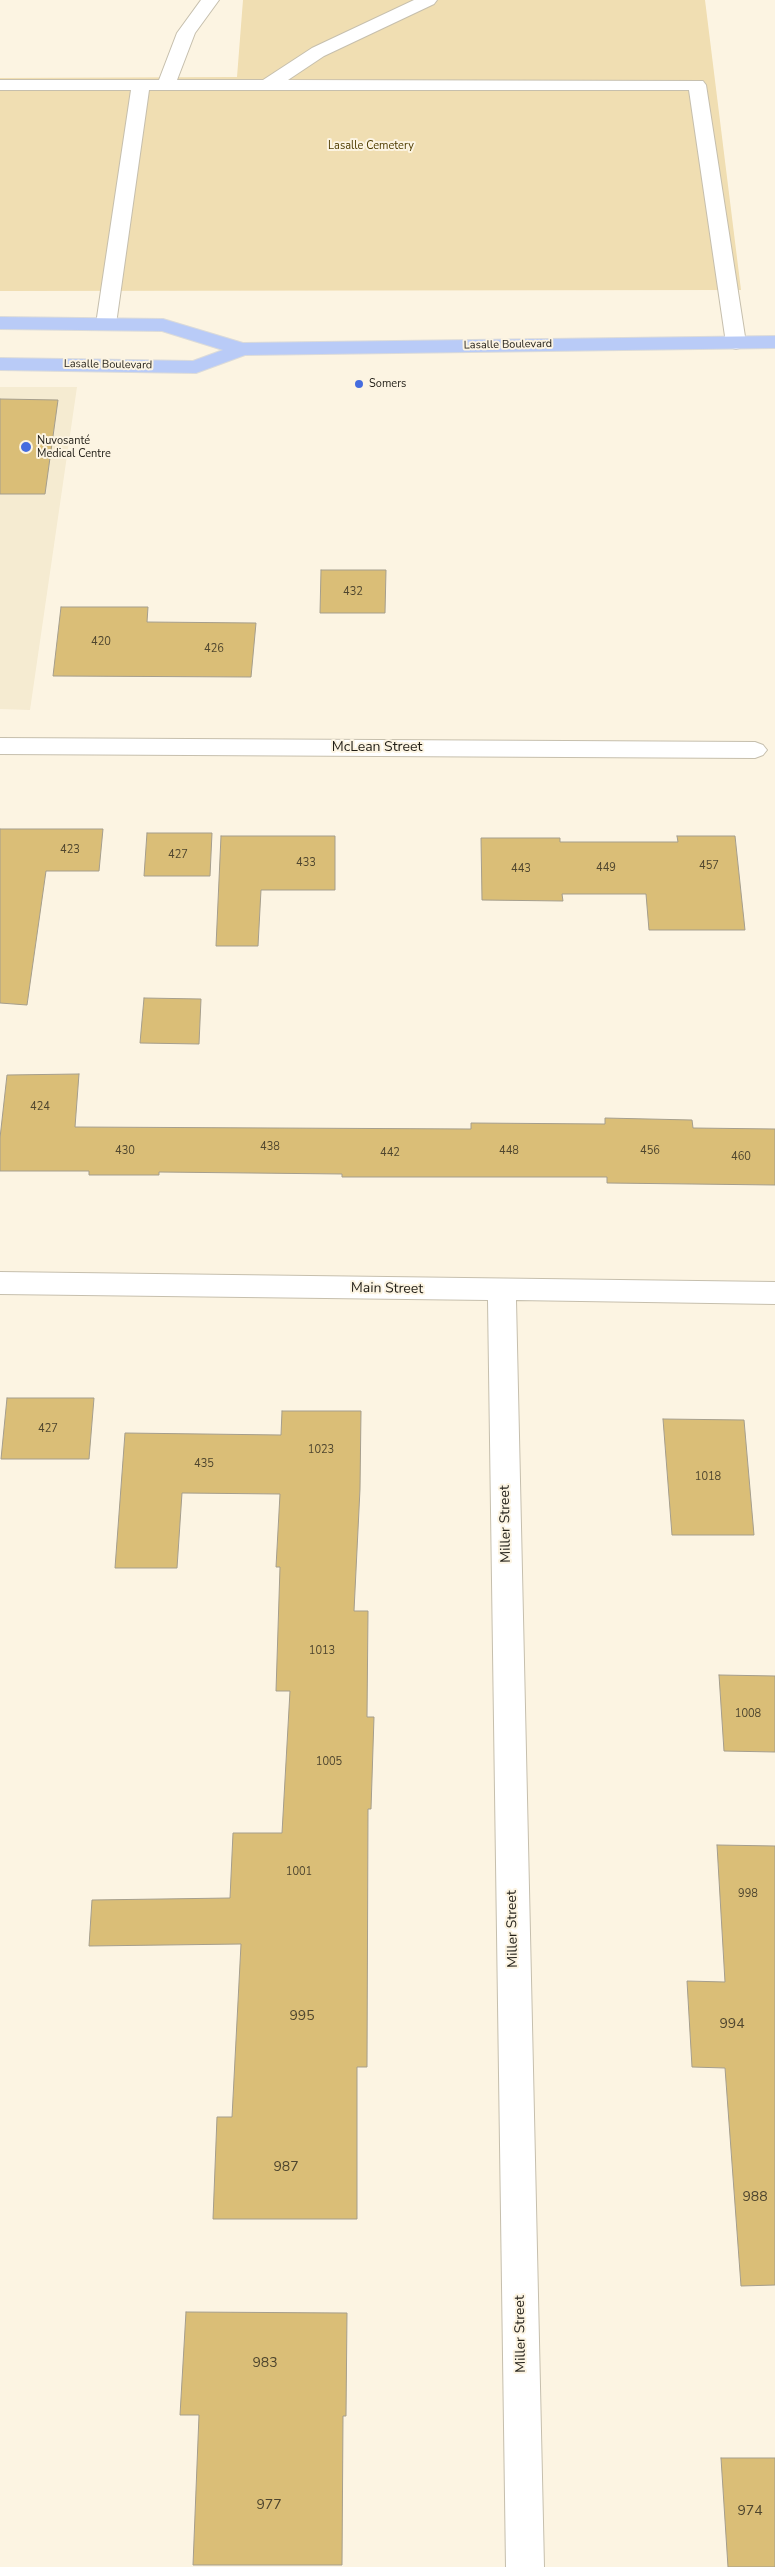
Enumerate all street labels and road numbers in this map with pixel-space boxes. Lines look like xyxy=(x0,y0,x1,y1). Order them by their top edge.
street label: Lasalle Boulevard xyxy=(464,338,552,352)
street label: Lasalle Boulevard xyxy=(64,358,152,372)
street label: McLean Street xyxy=(332,740,422,756)
street label: Main Street xyxy=(351,1280,423,1298)
street label: Miller Street xyxy=(497,1485,515,1563)
street label: Miller Street xyxy=(504,1890,522,1968)
street label: Miller Street xyxy=(512,2295,530,2373)

